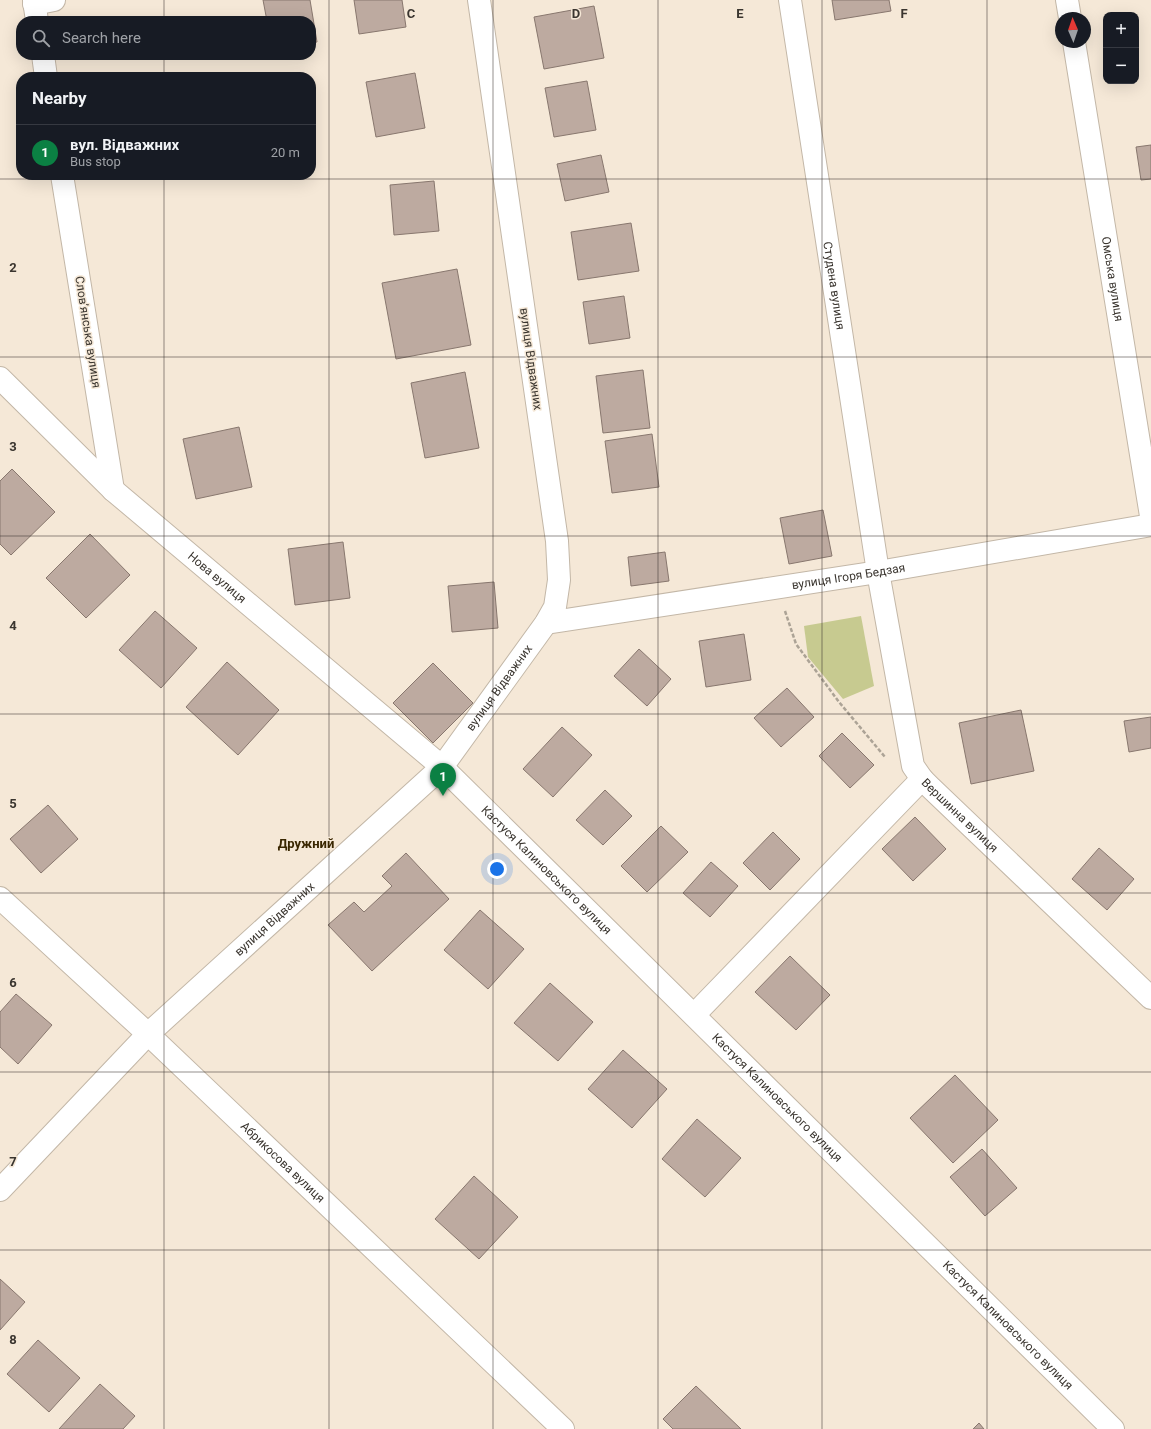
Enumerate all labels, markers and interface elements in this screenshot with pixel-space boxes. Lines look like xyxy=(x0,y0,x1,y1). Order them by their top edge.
text: C xyxy=(407,6,416,21)
text: D xyxy=(572,6,580,21)
text: E xyxy=(736,6,744,21)
text: F xyxy=(900,6,908,21)
north arrow xyxy=(1055,12,1091,48)
map controls xyxy=(1103,12,1139,84)
button: + xyxy=(1103,12,1139,48)
search box xyxy=(16,16,316,60)
icon: search xyxy=(30,27,52,49)
text: Search here xyxy=(62,29,141,47)
button: − xyxy=(1103,48,1139,84)
text: Nearby xyxy=(32,88,87,108)
text: вул. Відважних xyxy=(70,136,179,154)
text: 1 xyxy=(41,145,49,160)
text: 20 m xyxy=(271,145,300,160)
text: Bus stop xyxy=(70,154,121,169)
street label: Омська вулиця xyxy=(1099,235,1126,322)
street label: Студена вулиця xyxy=(820,241,848,331)
text: 2 xyxy=(9,260,17,275)
street label: Словʼянська вулиця xyxy=(72,275,104,389)
street label: вулиця Відважних xyxy=(517,307,545,411)
text: 3 xyxy=(9,439,17,454)
street label: Нова вулиця xyxy=(185,549,249,606)
street label: вулиця Ігоря Бедзая xyxy=(791,560,906,592)
text: 4 xyxy=(9,618,17,633)
street label: вулиця Відважних xyxy=(463,642,535,734)
pin: 1 xyxy=(430,763,456,796)
street label: Вершинна вулиця xyxy=(919,776,1001,855)
text: 5 xyxy=(9,796,17,811)
street label: Кастуся Калиновського вулиця xyxy=(479,803,615,937)
district label: Дружний xyxy=(278,836,334,851)
your location xyxy=(487,859,507,879)
street label: вулиця Відважних xyxy=(232,879,317,959)
text: 6 xyxy=(9,975,17,990)
street label: Кастуся Калиновського вулиця xyxy=(709,1030,845,1165)
street label: Абрикосова вулиця xyxy=(238,1119,328,1205)
text: 7 xyxy=(9,1154,17,1169)
street label: Кастуся Калиновського вулиця xyxy=(940,1258,1076,1392)
text: 8 xyxy=(9,1332,17,1347)

